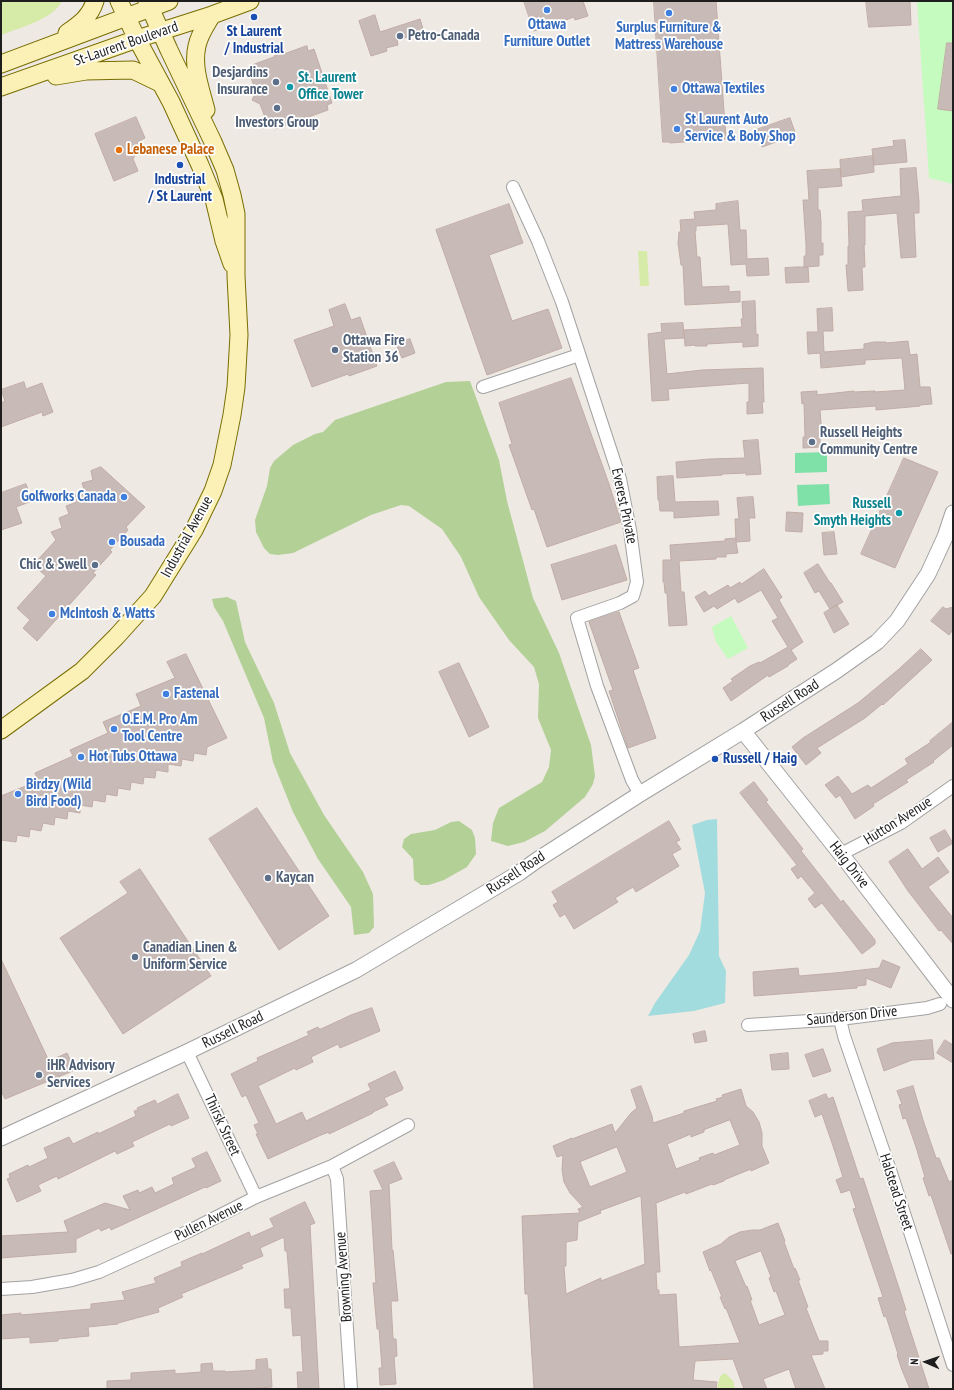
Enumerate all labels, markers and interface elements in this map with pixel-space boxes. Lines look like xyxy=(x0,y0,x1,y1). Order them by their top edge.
marker: Ottawa Furniture Outlet xyxy=(542,5,552,15)
marker: Surplus Furniture & Mattress Warehouse xyxy=(664,8,674,18)
marker: St Laurent / Industrial xyxy=(249,12,259,22)
place label: Ottawa Furniture Outlet xyxy=(504,16,590,51)
street label: St-Laurent Boulevard xyxy=(71,18,181,70)
place label: Surplus Furniture & Mattress Warehouse xyxy=(615,19,723,54)
place label: St Laurent / Industrial xyxy=(224,23,284,58)
place label: Petro-Canada xyxy=(408,27,480,45)
marker: Petro-Canada xyxy=(395,31,405,41)
place label: Desjardins Insurance xyxy=(212,64,268,99)
place label: St. Laurent Office Tower xyxy=(298,69,364,104)
marker: Desjardins Insurance xyxy=(271,77,281,87)
place label: Ottawa Textiles xyxy=(682,80,765,98)
marker: St. Laurent Office Tower xyxy=(285,82,295,92)
marker: Ottawa Textiles xyxy=(669,84,679,94)
marker: Investors Group xyxy=(272,103,282,113)
place label: St Laurent Auto Service & Boby Shop xyxy=(685,111,796,146)
place label: Investors Group xyxy=(235,114,319,132)
marker: St Laurent Auto Service & Boby Shop xyxy=(672,124,682,134)
place label: Lebanese Palace xyxy=(127,141,214,159)
marker: Lebanese Palace xyxy=(114,145,124,155)
marker: Industrial / St Laurent xyxy=(175,160,185,170)
place label: Industrial / St Laurent xyxy=(148,171,212,206)
place label: Ottawa Fire Station 36 xyxy=(343,332,405,367)
marker: Ottawa Fire Station 36 xyxy=(330,345,340,355)
place label: Russell Heights Community Centre xyxy=(820,424,918,459)
marker: Russell Heights Community Centre xyxy=(807,437,817,447)
street label: Everest Private xyxy=(607,467,641,545)
place label: Golfworks Canada xyxy=(21,488,116,506)
marker: Golfworks Canada xyxy=(119,492,129,502)
street label: Industrial Avenue xyxy=(157,493,217,581)
place label: Russell Smyth Heights xyxy=(814,495,891,530)
marker: Russell Smyth Heights xyxy=(894,508,904,518)
place label: Bousada xyxy=(120,533,165,551)
marker: Bousada xyxy=(107,537,117,547)
place label: Chic & Swell xyxy=(19,556,87,574)
marker: Chic & Swell xyxy=(90,560,100,570)
place label: McIntosh & Watts xyxy=(60,605,155,623)
marker: McIntosh & Watts xyxy=(47,609,57,619)
street label: Russell Road xyxy=(758,676,822,726)
place label: Fastenal xyxy=(174,685,219,703)
marker: Fastenal xyxy=(161,689,171,699)
place label: O.E.M. Pro Am Tool Centre xyxy=(122,711,197,746)
marker: O.E.M. Pro Am Tool Centre xyxy=(109,724,119,734)
place label: Hot Tubs Ottawa xyxy=(89,748,177,766)
place label: Russell / Haig xyxy=(723,750,797,768)
marker: Hot Tubs Ottawa xyxy=(76,752,86,762)
marker: Russell / Haig xyxy=(710,754,720,764)
place label: Birdzy (Wild Bird Food) xyxy=(26,776,91,811)
marker: Birdzy (Wild Bird Food) xyxy=(13,789,23,799)
street label: Hutton Avenue xyxy=(861,793,935,849)
street label: Haig Drive xyxy=(825,838,873,892)
street label: Russell Road xyxy=(484,848,548,898)
place label: Kaycan xyxy=(276,869,314,887)
marker: Kaycan xyxy=(263,873,273,883)
place label: Canadian Linen & Uniform Service xyxy=(143,939,238,974)
marker: Canadian Linen & Uniform Service xyxy=(130,952,140,962)
street label: Saunderson Drive xyxy=(806,1002,898,1030)
street label: Russell Road xyxy=(199,1007,267,1053)
place label: iHR Advisory Services xyxy=(47,1057,115,1092)
marker: iHR Advisory Services xyxy=(34,1070,44,1080)
street label: Thirsk Street xyxy=(200,1091,244,1159)
street label: Halstead Street xyxy=(875,1151,917,1233)
street label: Pullen Avenue xyxy=(172,1197,246,1245)
street label: Browning Avenue xyxy=(332,1231,356,1323)
north arrow xyxy=(906,1342,946,1382)
text: N xyxy=(907,1358,921,1365)

